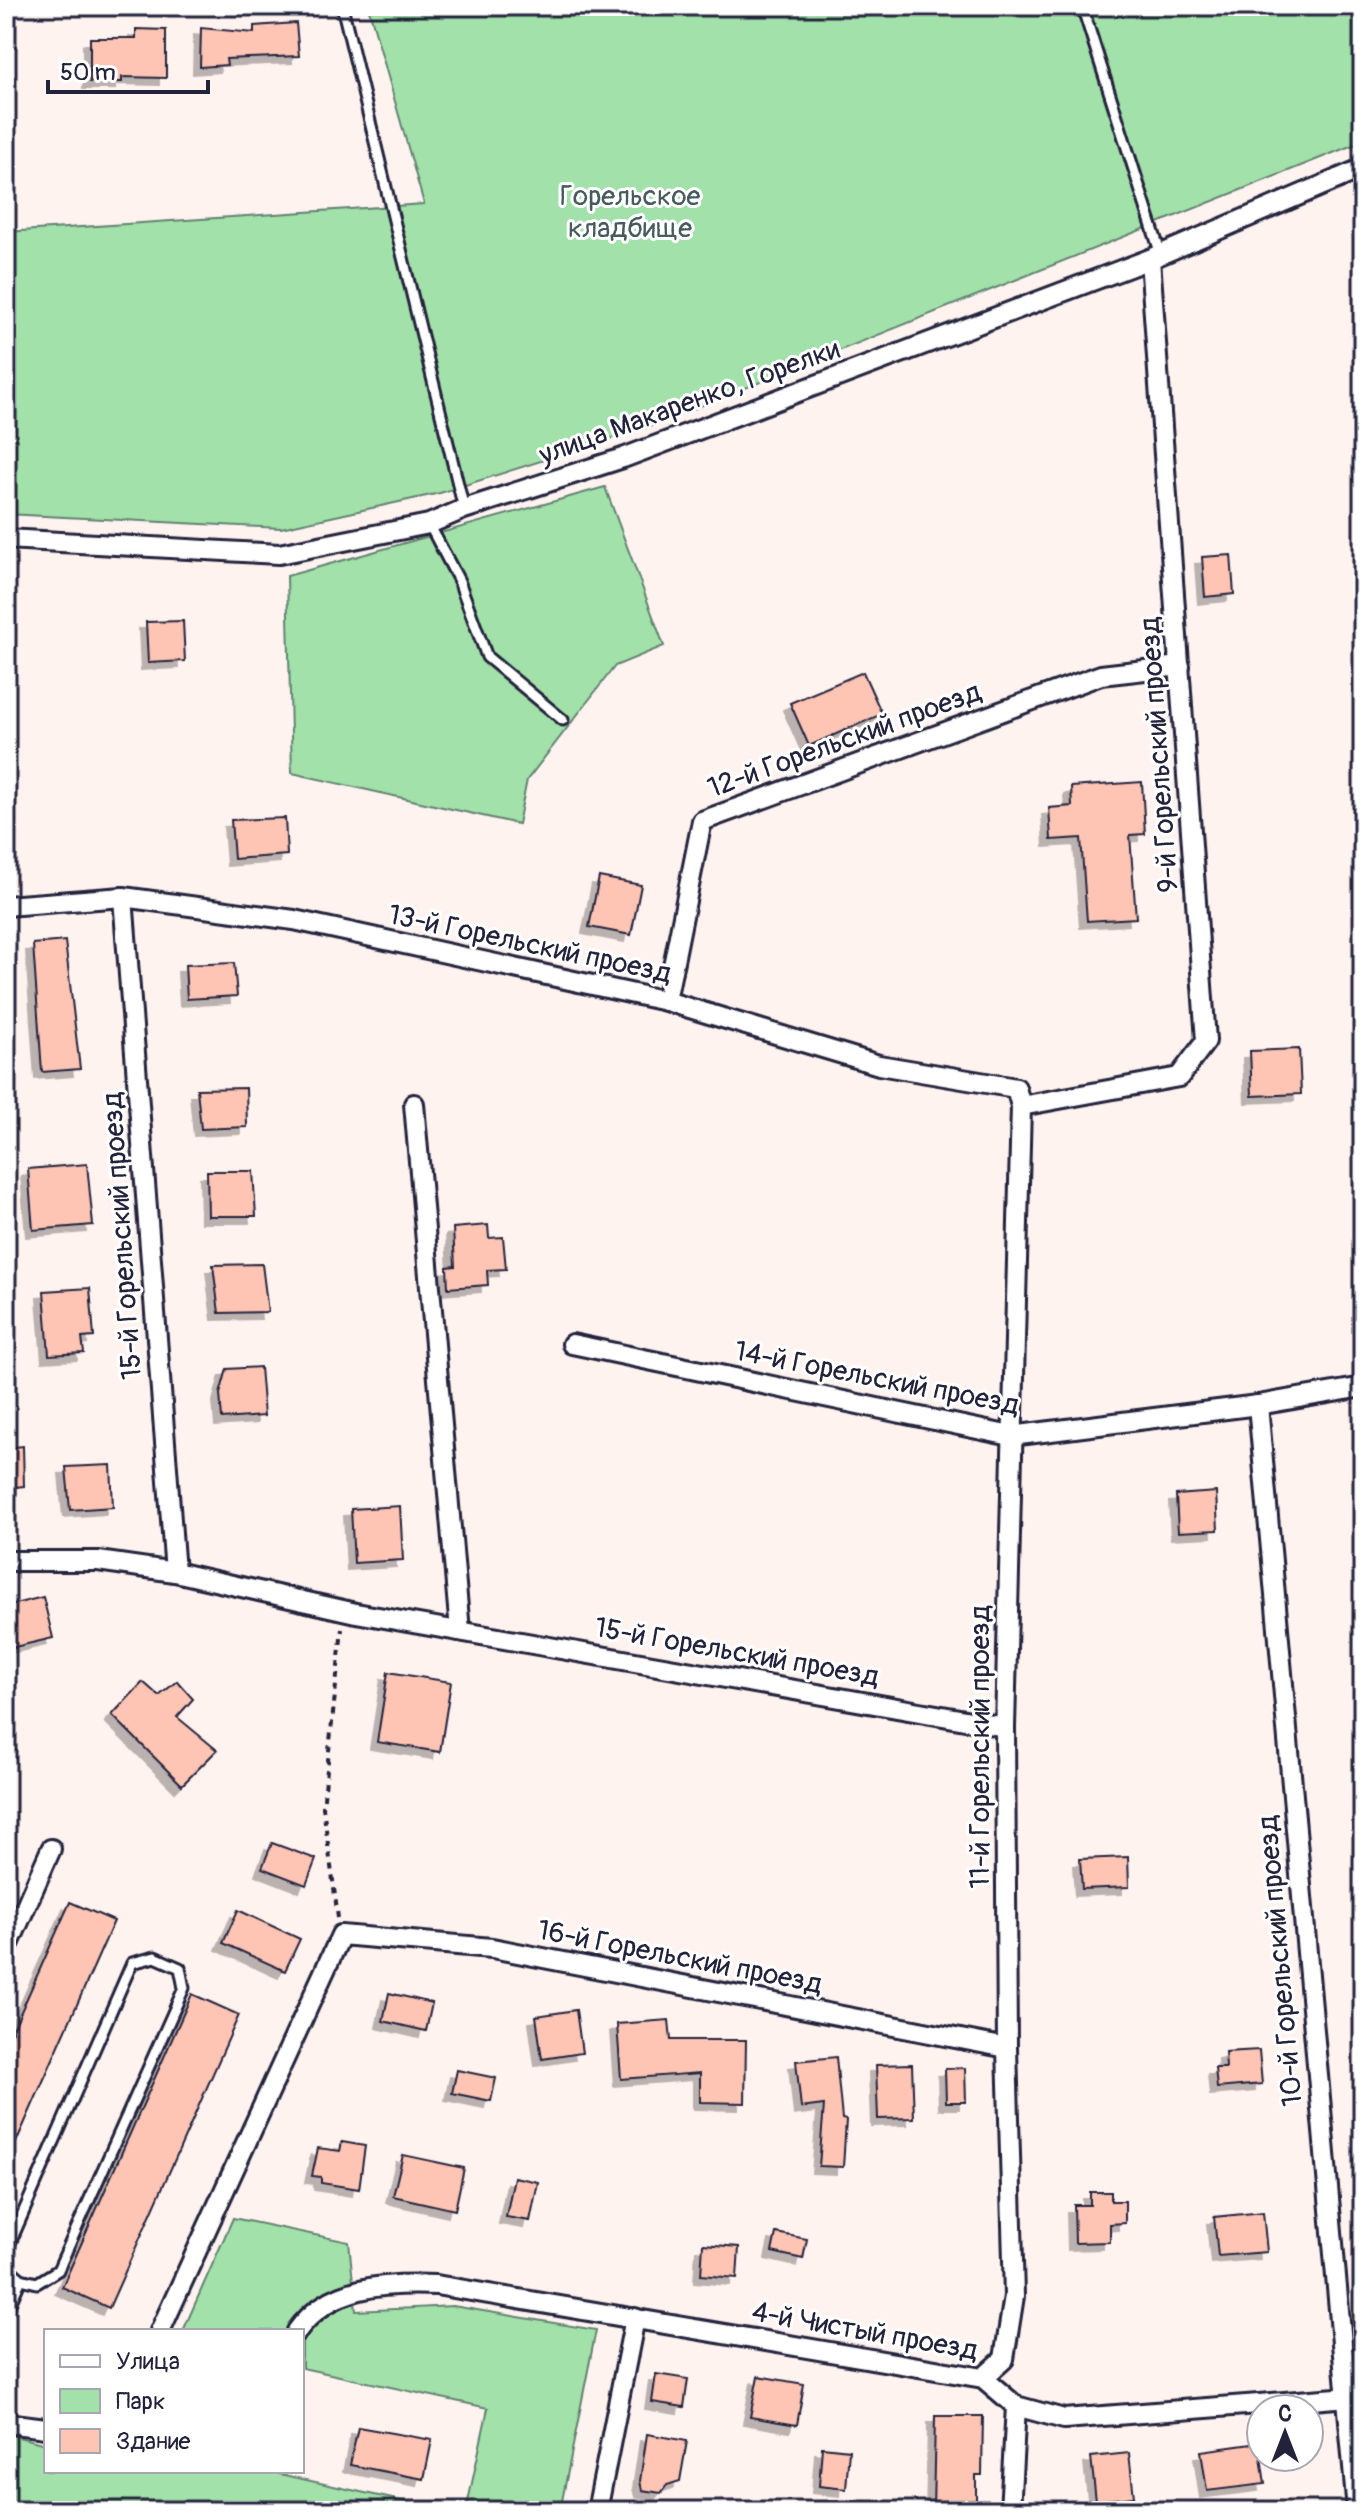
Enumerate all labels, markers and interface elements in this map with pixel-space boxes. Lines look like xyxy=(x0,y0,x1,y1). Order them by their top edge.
scale bar xyxy=(48,44,208,94)
text: 50 m xyxy=(60,58,116,87)
park label: Горельское кладбище xyxy=(560,179,700,246)
street label: улица Макаренко, Горелки xyxy=(534,332,845,473)
street label: 9-й Горельский проезд xyxy=(1132,616,1187,894)
street label: 12-й Горельский проезд xyxy=(703,675,986,806)
street label: 13-й Горельский проезд xyxy=(385,897,675,992)
street label: 15-й Горельский проезд xyxy=(95,1091,150,1381)
street label: 14-й Горельский проезд xyxy=(732,1334,1022,1423)
street label: 11-й Горельский проезд xyxy=(963,1605,998,1889)
street label: 15-й Горельский проезд xyxy=(592,1610,882,1695)
street label: 10-й Горельский проезд xyxy=(1250,1814,1311,2108)
street label: 16-й Горельский проезд xyxy=(535,1913,825,2002)
street label: 4-й Чистый проезд xyxy=(749,2294,981,2369)
legend xyxy=(44,2329,304,2473)
text: Улица xyxy=(116,2347,180,2376)
text: Парк xyxy=(116,2387,165,2416)
north arrow xyxy=(1245,2393,1325,2473)
text: С xyxy=(1278,2400,1292,2428)
text: Здание xyxy=(116,2427,191,2456)

